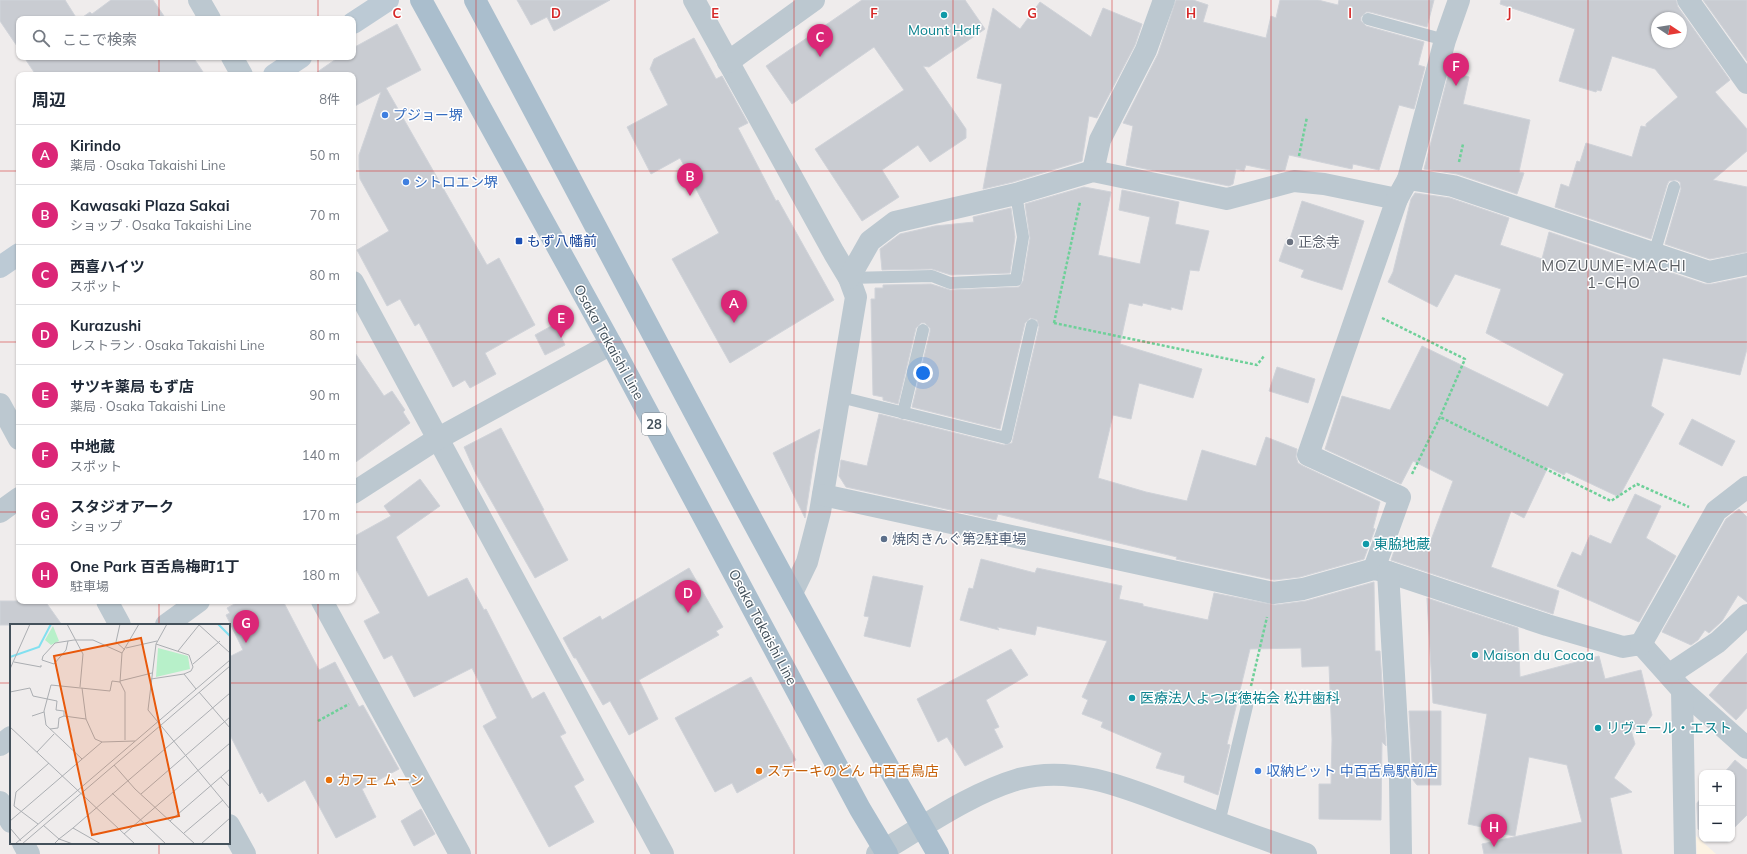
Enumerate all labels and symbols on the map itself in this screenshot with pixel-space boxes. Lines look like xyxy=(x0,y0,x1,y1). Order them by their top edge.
text: C xyxy=(393,5,402,21)
text: D xyxy=(551,5,561,21)
text: E xyxy=(711,5,719,21)
text: F xyxy=(870,5,878,21)
text: G xyxy=(1027,5,1037,21)
text: H xyxy=(1186,5,1196,21)
text: I xyxy=(1348,5,1352,21)
text: J xyxy=(1507,5,1511,21)
marker: Mount Half xyxy=(939,10,949,20)
north arrow xyxy=(1651,12,1687,48)
place label: Mount Half xyxy=(908,21,980,39)
pin: C xyxy=(807,24,833,57)
pin: F xyxy=(1443,53,1469,86)
place label: プジョー堺 xyxy=(393,106,463,124)
marker: プジョー堺 xyxy=(380,110,390,120)
pin: B xyxy=(677,163,703,196)
place label: シトロエン堺 xyxy=(414,173,498,191)
marker: シトロエン堺 xyxy=(401,177,411,187)
place label: もず八幡前 xyxy=(527,232,597,250)
place label: 正念寺 xyxy=(1298,233,1340,251)
marker: もず八幡前 xyxy=(514,236,524,246)
marker: 正念寺 xyxy=(1285,237,1295,247)
district label: MOZUUME-MACHI 1-CHO xyxy=(1541,256,1687,292)
street label: Osaka Takaishi Line xyxy=(570,281,648,403)
pin: A xyxy=(721,290,747,323)
pin: E xyxy=(548,305,574,338)
your location xyxy=(913,363,933,383)
road number: 28 xyxy=(642,413,666,435)
place label: 焼肉きんぐ第2駐車場 xyxy=(892,530,1026,548)
marker: 焼肉きんぐ第2駐車場 xyxy=(879,534,889,544)
place label: 東脇地蔵 xyxy=(1374,535,1430,553)
marker: 東脇地蔵 xyxy=(1361,539,1371,549)
street label: Osaka Takaishi Line xyxy=(725,566,801,688)
pin: D xyxy=(675,580,701,613)
pin: G xyxy=(233,610,259,643)
inset map xyxy=(10,624,230,844)
place label: Maison du Cocoa xyxy=(1483,646,1594,664)
marker: Maison du Cocoa xyxy=(1470,650,1480,660)
place label: 医療法人よつば徳祐会 松井歯科 xyxy=(1140,689,1340,707)
marker: 医療法人よつば徳祐会 松井歯科 xyxy=(1127,693,1137,703)
place label: リヴェール・エスト xyxy=(1606,719,1732,737)
marker: リヴェール・エスト xyxy=(1593,723,1603,733)
place label: ステーキのどん 中百舌鳥店 xyxy=(767,762,939,780)
place label: 収納ピット 中百舌鳥駅前店 xyxy=(1266,762,1438,780)
marker: ステーキのどん 中百舌鳥店 xyxy=(754,766,764,776)
marker: 収納ピット 中百舌鳥駅前店 xyxy=(1253,766,1263,776)
place label: カフェ ムーン xyxy=(337,771,424,789)
marker: カフェ ムーン xyxy=(324,775,334,785)
pin: H xyxy=(1481,814,1507,847)

